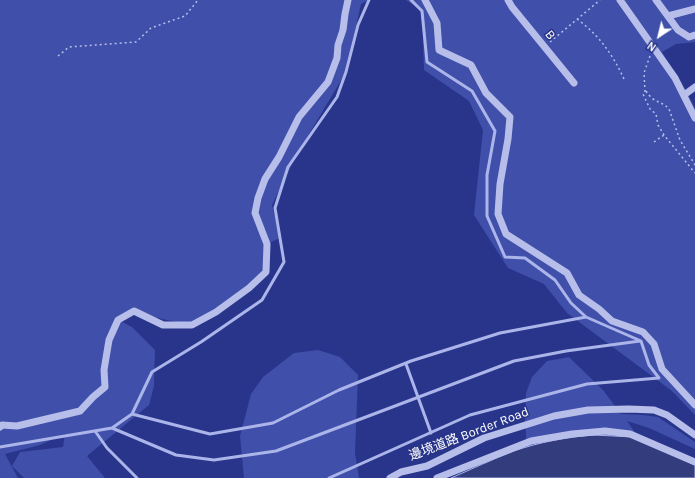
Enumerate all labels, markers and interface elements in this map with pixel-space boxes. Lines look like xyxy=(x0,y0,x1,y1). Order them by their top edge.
north arrow xyxy=(639,16,679,56)
street label: B xyxy=(541,27,559,43)
text: N xyxy=(645,39,659,54)
street label: 邊境道路 Border Road xyxy=(407,404,531,464)

